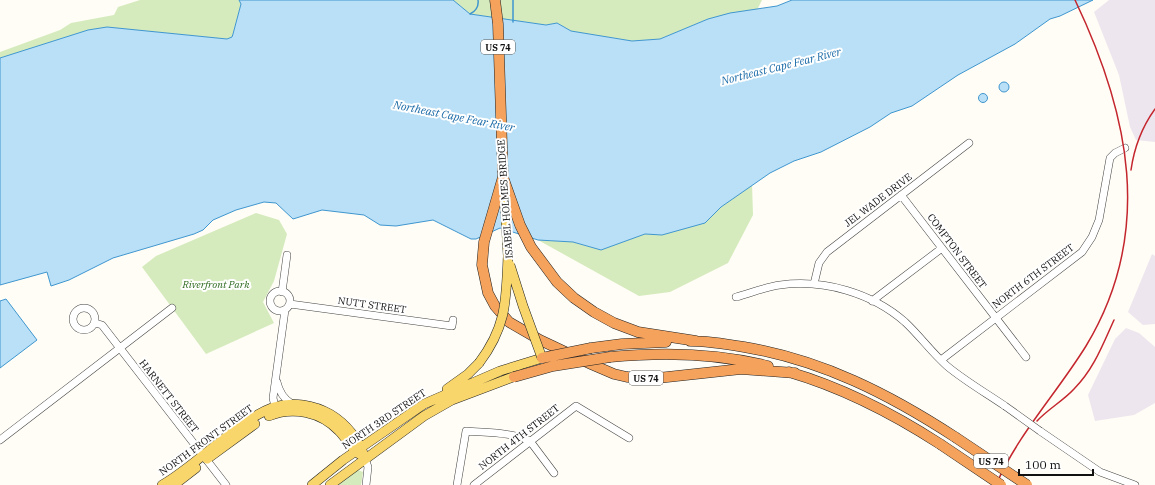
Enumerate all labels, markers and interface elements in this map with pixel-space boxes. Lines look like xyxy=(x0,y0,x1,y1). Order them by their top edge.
road number: US 74 xyxy=(481,40,515,54)
water label: Northeast Cape Fear River xyxy=(719,44,844,88)
water label: Northeast Cape Fear River xyxy=(391,97,517,135)
street label: ISABEL HOLMES BRIDGE xyxy=(494,139,516,259)
street label: JEL WADE DRIVE xyxy=(842,170,914,230)
street label: COMPTON STREET xyxy=(925,211,990,291)
street label: NORTH 6TH STREET xyxy=(989,241,1077,311)
park label: Riverfront Park xyxy=(182,278,250,291)
street label: NUTT STREET xyxy=(337,294,408,316)
street label: HARNETT STREET xyxy=(136,357,202,436)
road number: US 74 xyxy=(629,371,663,385)
street label: NORTH 3RD STREET xyxy=(340,386,429,452)
street label: NORTH FRONT STREET xyxy=(156,401,256,479)
street label: NORTH 4TH STREET xyxy=(476,401,562,473)
scale bar xyxy=(1019,451,1093,477)
road number: US 74 xyxy=(974,454,1008,468)
text: 100 m xyxy=(1025,457,1061,472)

